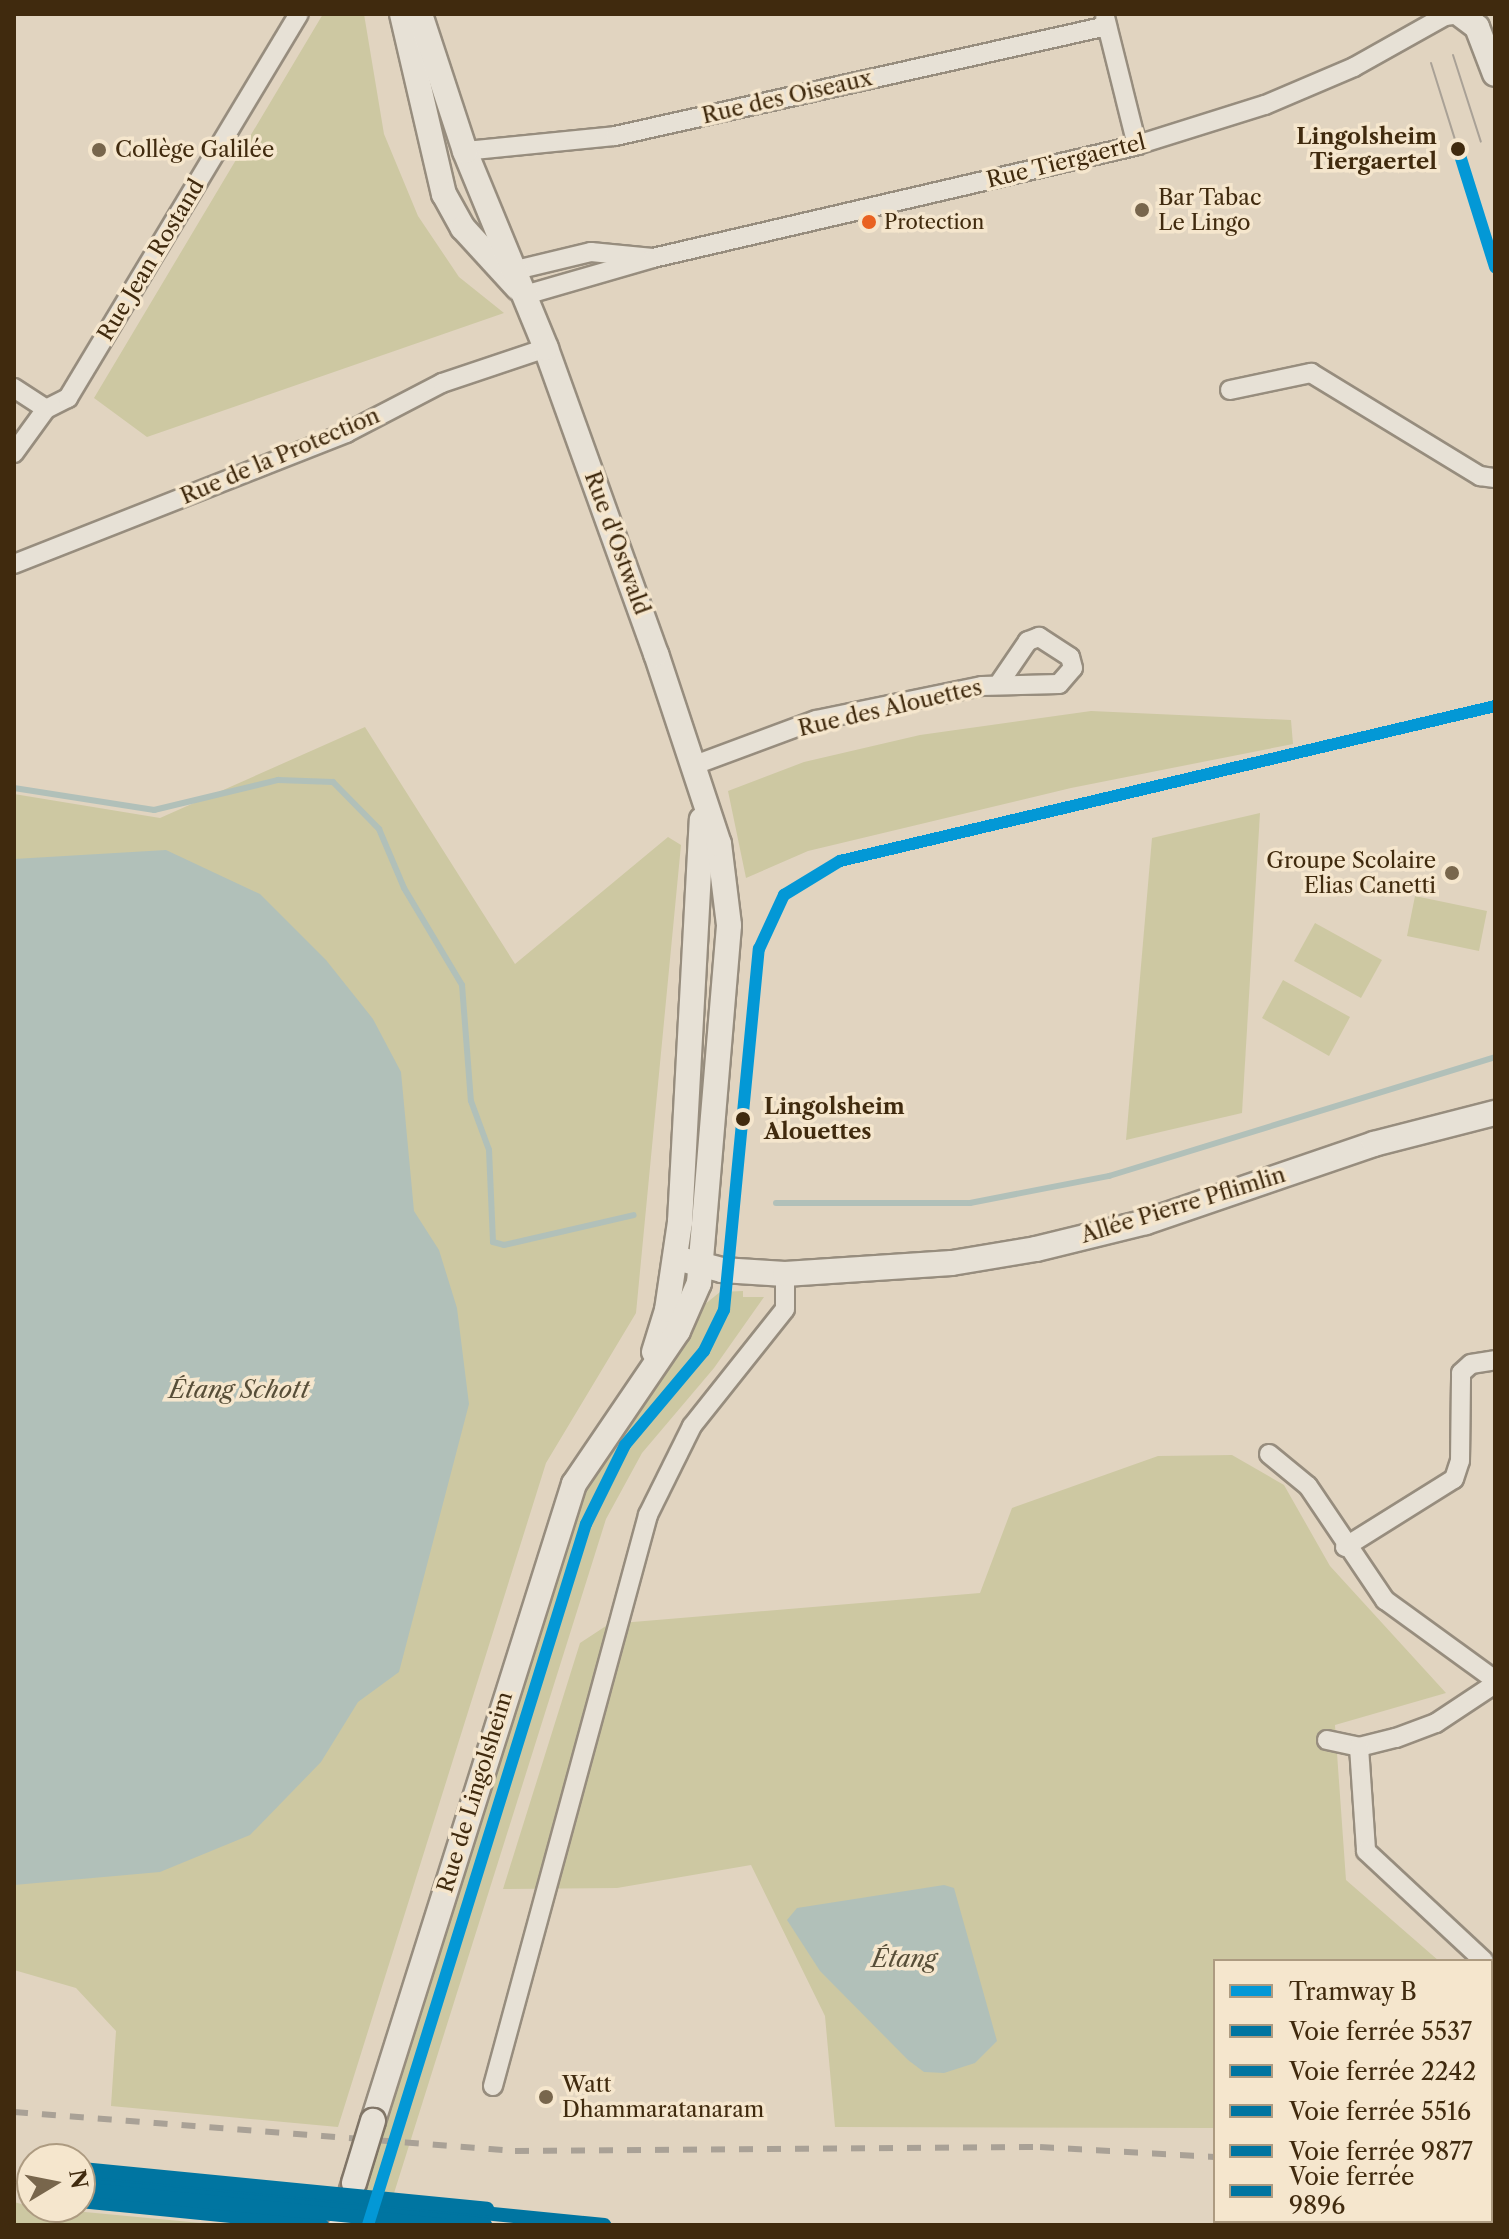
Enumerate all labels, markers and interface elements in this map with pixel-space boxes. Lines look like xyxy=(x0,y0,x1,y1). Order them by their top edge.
street label: Rue des Oiseaux xyxy=(699,65,875,129)
place label: Lingolsheim Tiergaertel xyxy=(1296,123,1437,174)
street label: Rue Tiergaertel xyxy=(983,128,1149,194)
marker: Lingolsheim Tiergaertel xyxy=(1444,135,1472,163)
place label: Collège Galilée xyxy=(115,137,274,163)
marker: Collège Galilée xyxy=(90,141,108,159)
street label: Rue Jean Rostand xyxy=(92,174,210,346)
place label: Bar Tabac Le Lingo xyxy=(1158,184,1263,236)
marker: Bar Tabac Le Lingo xyxy=(1133,201,1151,219)
place label: Protection xyxy=(884,210,984,234)
marker: Protection xyxy=(861,214,877,230)
street label: Rue de la Protection xyxy=(176,402,384,510)
street label: Rue d'Ostwald xyxy=(579,468,655,618)
street label: Rue des Alouettes xyxy=(795,674,985,742)
place label: Groupe Scolaire Elias Canetti xyxy=(1266,847,1436,898)
marker: Groupe Scolaire Elias Canetti xyxy=(1443,864,1461,882)
place label: Lingolsheim Alouettes xyxy=(764,1093,905,1144)
marker: Lingolsheim Alouettes xyxy=(729,1105,757,1133)
street label: Allée Pierre Pflimlin xyxy=(1078,1161,1288,1249)
water label: Étang Schott xyxy=(169,1376,309,1404)
street label: Rue de Lingolsheim xyxy=(432,1688,518,1896)
water label: Étang xyxy=(871,1945,937,1973)
legend xyxy=(1213,1959,1493,2223)
text: Tramway B xyxy=(1289,1977,1417,2006)
text: Voie ferrée 5537 xyxy=(1289,2017,1472,2046)
text: Voie ferrée 2242 xyxy=(1289,2057,1476,2086)
place label: Watt Dhammaratanaram xyxy=(562,2071,764,2122)
marker: Watt Dhammaratanaram xyxy=(537,2088,555,2106)
text: Voie ferrée 5516 xyxy=(1289,2097,1471,2126)
text: Voie ferrée 9877 xyxy=(1289,2137,1473,2166)
north arrow xyxy=(16,2143,96,2223)
text: Voie ferrée 9896 xyxy=(1289,2162,1415,2220)
text: N xyxy=(63,2167,93,2191)

